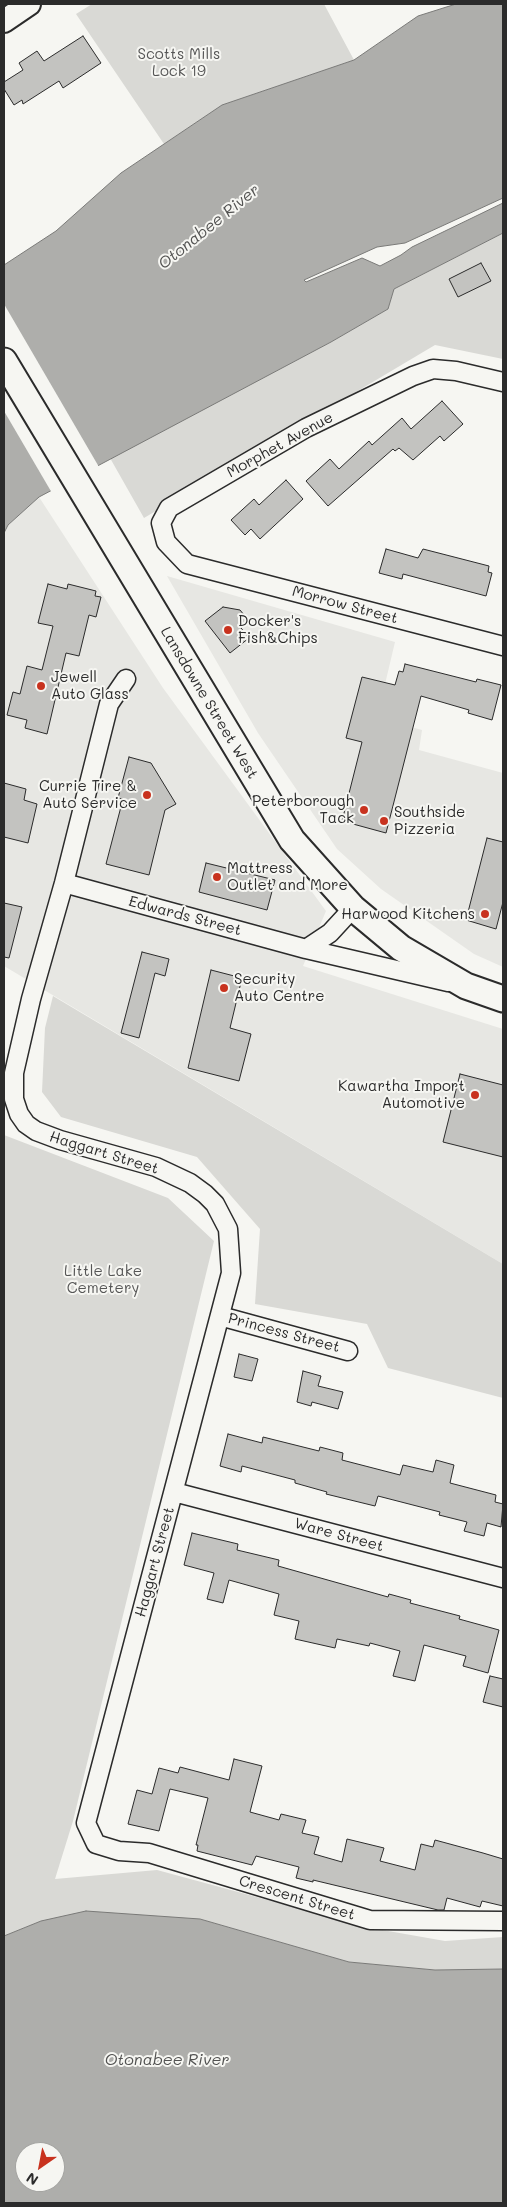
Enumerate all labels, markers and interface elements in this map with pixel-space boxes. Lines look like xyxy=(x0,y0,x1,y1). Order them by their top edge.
park label: Scotts Mills Lock 19 xyxy=(138,45,220,80)
water label: Otonabee River xyxy=(155,180,263,274)
street label: Morphet Avenue xyxy=(224,408,336,482)
street label: Morrow Street xyxy=(290,582,400,628)
place label: Docker's Fish&Chips xyxy=(238,612,318,647)
street label: Lansdowne Street West xyxy=(156,624,262,782)
marker: Docker's Fish&Chips xyxy=(222,624,234,636)
place label: Jewell Auto Glass xyxy=(51,668,129,703)
marker: Jewell Auto Glass xyxy=(35,680,47,692)
place label: Currie Tire & Auto Service xyxy=(39,777,137,812)
marker: Currie Tire & Auto Service xyxy=(141,789,153,801)
place label: Peterborough Tack xyxy=(252,792,354,827)
place label: Southside Pizzeria xyxy=(394,803,465,838)
marker: Peterborough Tack xyxy=(358,804,370,816)
marker: Southside Pizzeria xyxy=(378,815,390,827)
place label: Mattress Outlet and More xyxy=(227,859,348,894)
marker: Mattress Outlet and More xyxy=(211,871,223,883)
street label: Edwards Street xyxy=(127,892,243,940)
place label: Harwood Kitchens xyxy=(341,905,475,923)
marker: Harwood Kitchens xyxy=(479,908,491,920)
place label: Security Auto Centre xyxy=(234,970,325,1005)
marker: Security Auto Centre xyxy=(218,982,230,994)
place label: Kawartha Import Automotive xyxy=(338,1077,465,1112)
marker: Kawartha Import Automotive xyxy=(469,1089,481,1101)
street label: Haggart Street xyxy=(47,1128,161,1178)
park label: Little Lake Cemetery xyxy=(64,1262,142,1297)
street label: Princess Street xyxy=(226,1309,342,1357)
street label: Haggart Street xyxy=(132,1505,178,1619)
street label: Ware Street xyxy=(292,1514,386,1556)
street label: Crescent Street xyxy=(237,1872,357,1924)
water label: Otonabee River xyxy=(105,2050,229,2070)
north arrow xyxy=(15,2142,65,2192)
text: N xyxy=(22,2168,42,2190)

